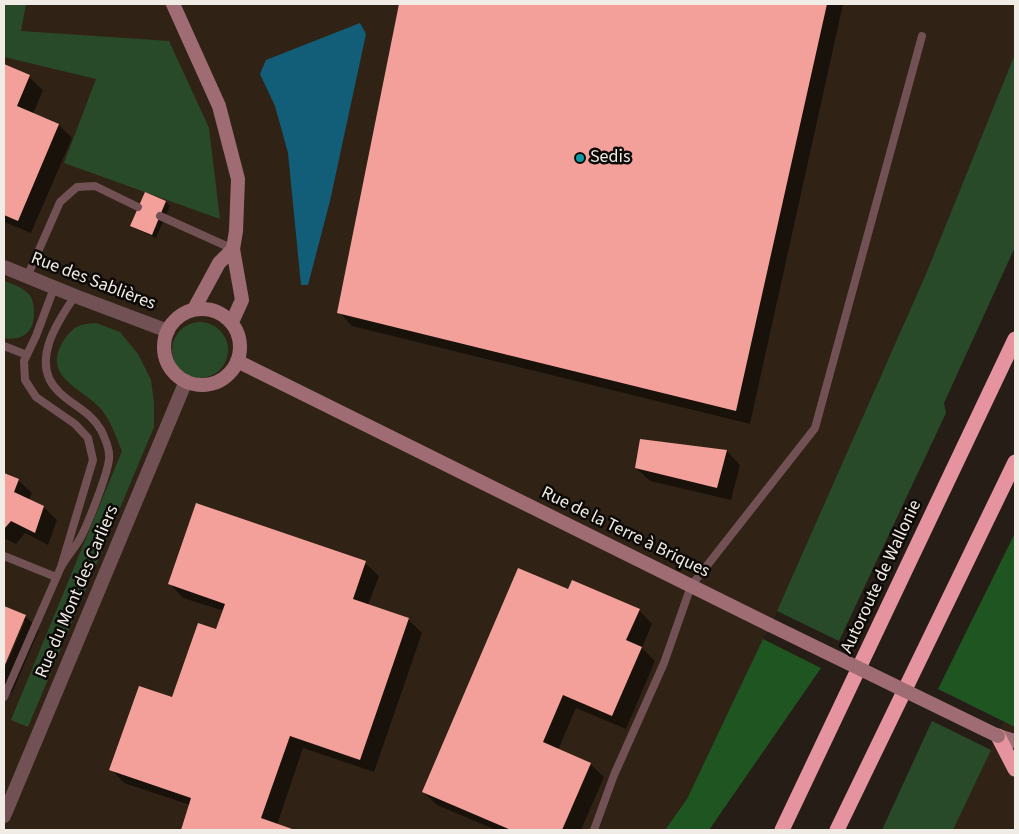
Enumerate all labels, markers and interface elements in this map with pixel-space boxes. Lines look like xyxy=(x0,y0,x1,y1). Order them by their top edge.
place label: Sedis xyxy=(590,147,630,169)
marker: Sedis xyxy=(574,152,586,164)
street label: Rue des Sablières xyxy=(28,248,158,316)
street label: Rue de la Terre à Briques xyxy=(537,483,713,583)
street label: Autoroute de Wallonie xyxy=(837,497,927,657)
street label: Rue du Mont des Carliers xyxy=(32,502,124,682)

